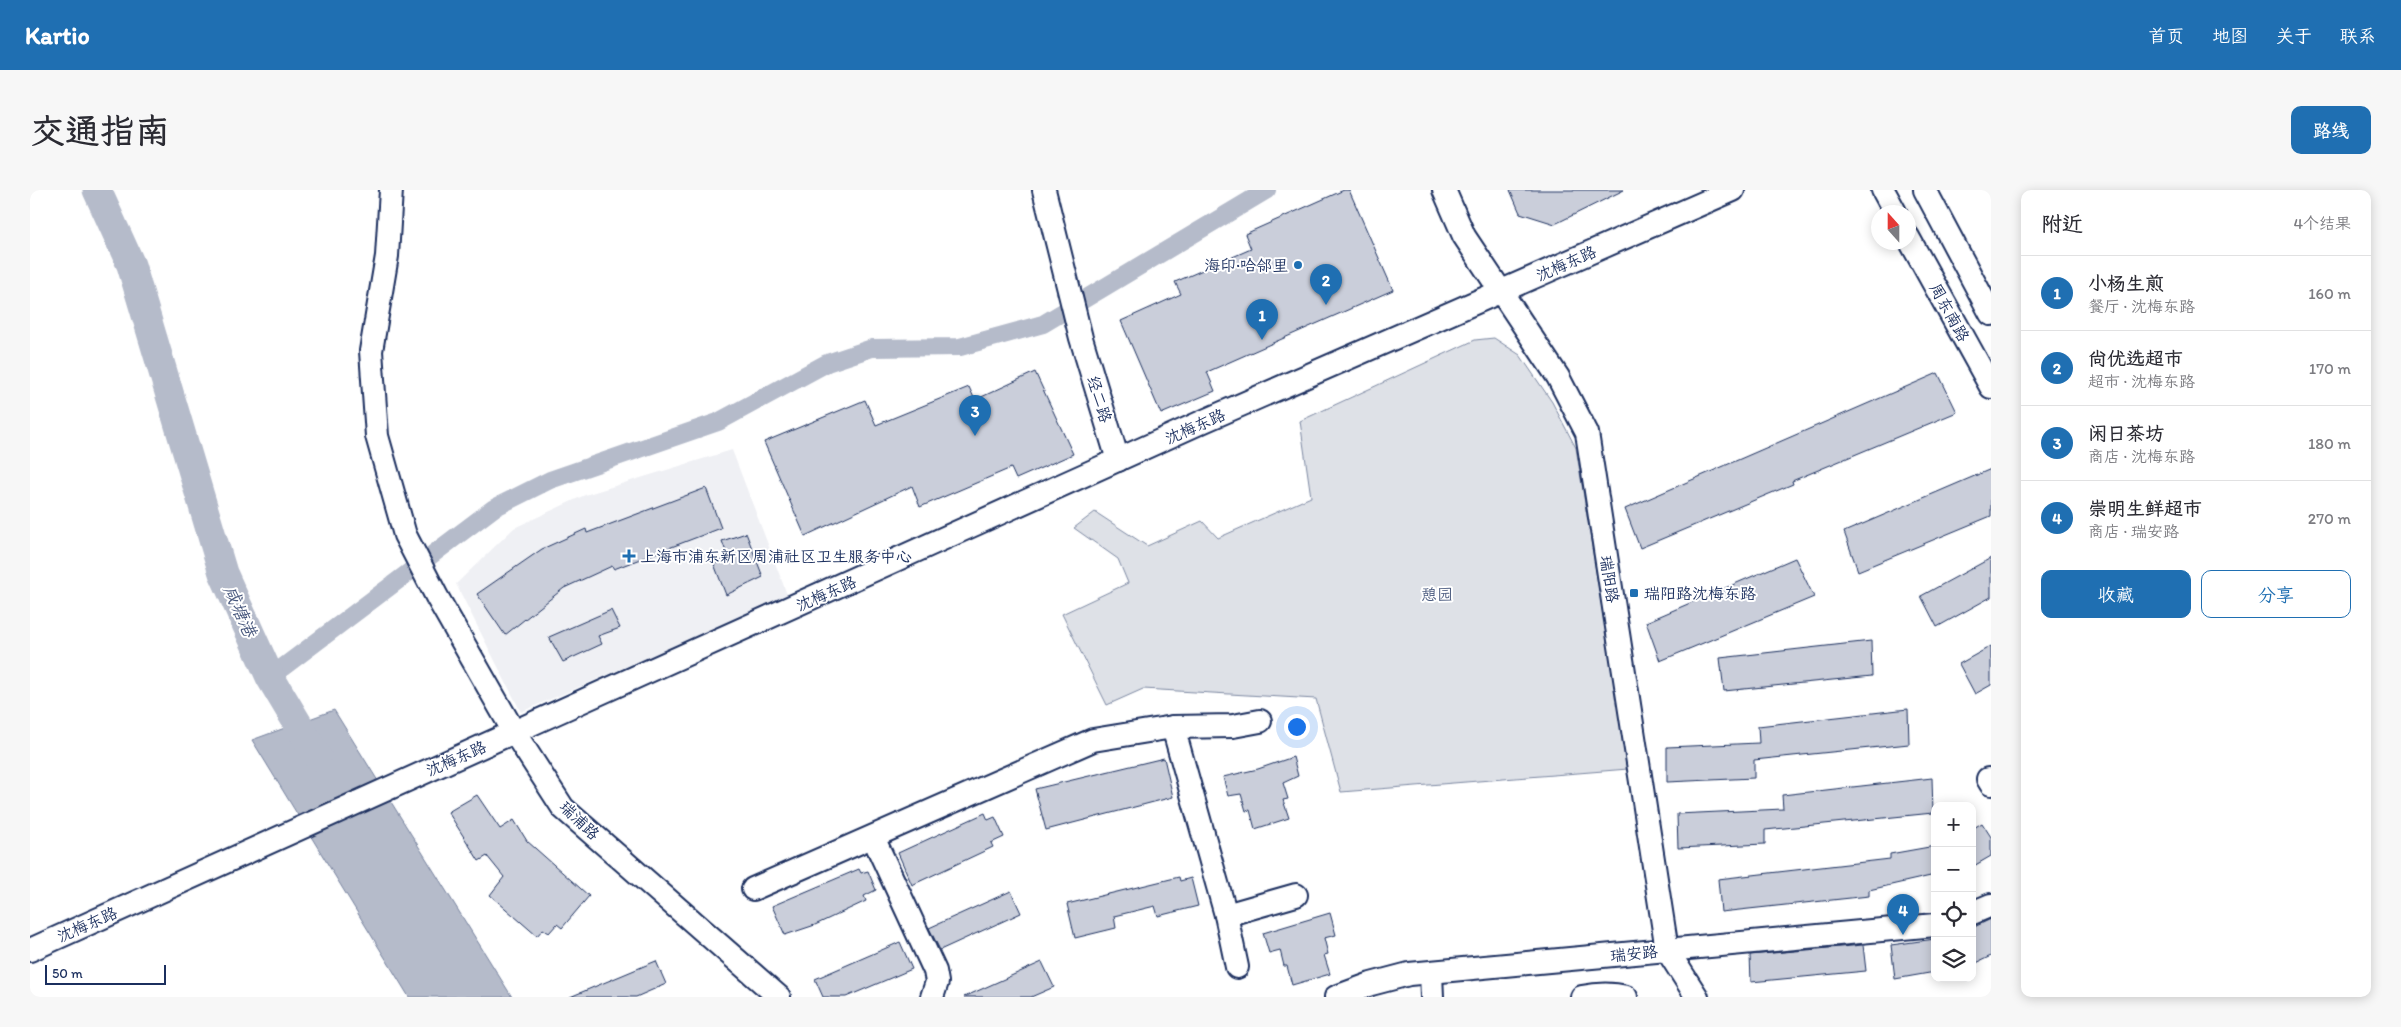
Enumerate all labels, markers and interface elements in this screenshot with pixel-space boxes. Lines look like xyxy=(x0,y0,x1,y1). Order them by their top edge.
text: Kartio xyxy=(25,21,90,50)
text: 首页 xyxy=(2148,25,2184,47)
text: 地图 xyxy=(2212,25,2248,47)
text: 关于 xyxy=(2276,25,2312,47)
text: 联系 xyxy=(2340,25,2376,47)
button: 路线 xyxy=(2291,106,2371,154)
text: 交通指南 xyxy=(30,110,170,152)
north arrow xyxy=(1871,205,1916,250)
text: 附近 xyxy=(2041,211,2083,236)
text: 4个结果 xyxy=(2293,214,2351,233)
street label: 沈梅东路 xyxy=(1533,242,1599,285)
place label: 海印·哈邻里 xyxy=(1204,256,1288,275)
marker: 海印·哈邻里 xyxy=(1292,259,1304,271)
pin: 2 xyxy=(1310,264,1342,305)
text: 小杨生煎 xyxy=(2088,272,2164,295)
street label: 周东南路 xyxy=(1926,280,1973,345)
text: 1 xyxy=(2053,284,2061,303)
text: 160 m xyxy=(2308,284,2351,303)
text: 餐厅 · 沈梅东路 xyxy=(2088,297,2195,316)
pin: 1 xyxy=(1246,299,1278,340)
text: 尚优选超市 xyxy=(2088,347,2183,370)
text: 2 xyxy=(2053,359,2061,378)
text: 170 m xyxy=(2309,359,2351,378)
text: 超市 · 沈梅东路 xyxy=(2088,372,2195,391)
street label: 经二路 xyxy=(1083,373,1116,425)
pin: 3 xyxy=(959,395,991,436)
street label: 沈梅东路 xyxy=(1162,405,1228,448)
text: 闲日茶坊 xyxy=(2088,422,2164,445)
text: 3 xyxy=(2053,434,2061,453)
text: 180 m xyxy=(2308,434,2351,453)
text: 商店 · 沈梅东路 xyxy=(2088,447,2195,466)
text: 崇明生鲜超市 xyxy=(2088,497,2202,520)
text: 4 xyxy=(2052,509,2062,528)
text: 270 m xyxy=(2308,509,2351,528)
text: 商店 · 瑞安路 xyxy=(2088,522,2179,541)
place label: 上海市浦东新区周浦社区卫生服务中心 xyxy=(640,547,912,566)
marker: 上海市浦东新区周浦社区卫生服务中心 xyxy=(622,549,636,563)
street label: 瑞阳路 xyxy=(1596,554,1623,604)
button: 收藏 xyxy=(2041,570,2191,618)
button: 分享 xyxy=(2201,570,2351,618)
street label: 沈梅东路 xyxy=(793,572,859,615)
water label: 咸塘港 xyxy=(219,582,262,642)
place label: 瑞阳路沈梅东路 xyxy=(1644,584,1756,603)
park label: 憩园 xyxy=(1421,585,1453,604)
marker: 瑞阳路沈梅东路 xyxy=(1628,587,1640,599)
your location xyxy=(1284,714,1310,740)
street label: 沈梅东路 xyxy=(423,737,489,780)
street label: 瑞浦路 xyxy=(556,797,604,844)
map controls xyxy=(1931,802,1976,982)
button: + xyxy=(1931,802,1976,847)
button: − xyxy=(1931,847,1976,892)
button: locate xyxy=(1931,892,1976,937)
pin: 4 xyxy=(1887,894,1919,935)
street label: 沈梅东路 xyxy=(54,903,120,946)
button: layers xyxy=(1931,937,1976,982)
street label: 瑞安路 xyxy=(1609,942,1659,965)
scale bar xyxy=(45,962,166,985)
text: 50 m xyxy=(52,965,83,982)

